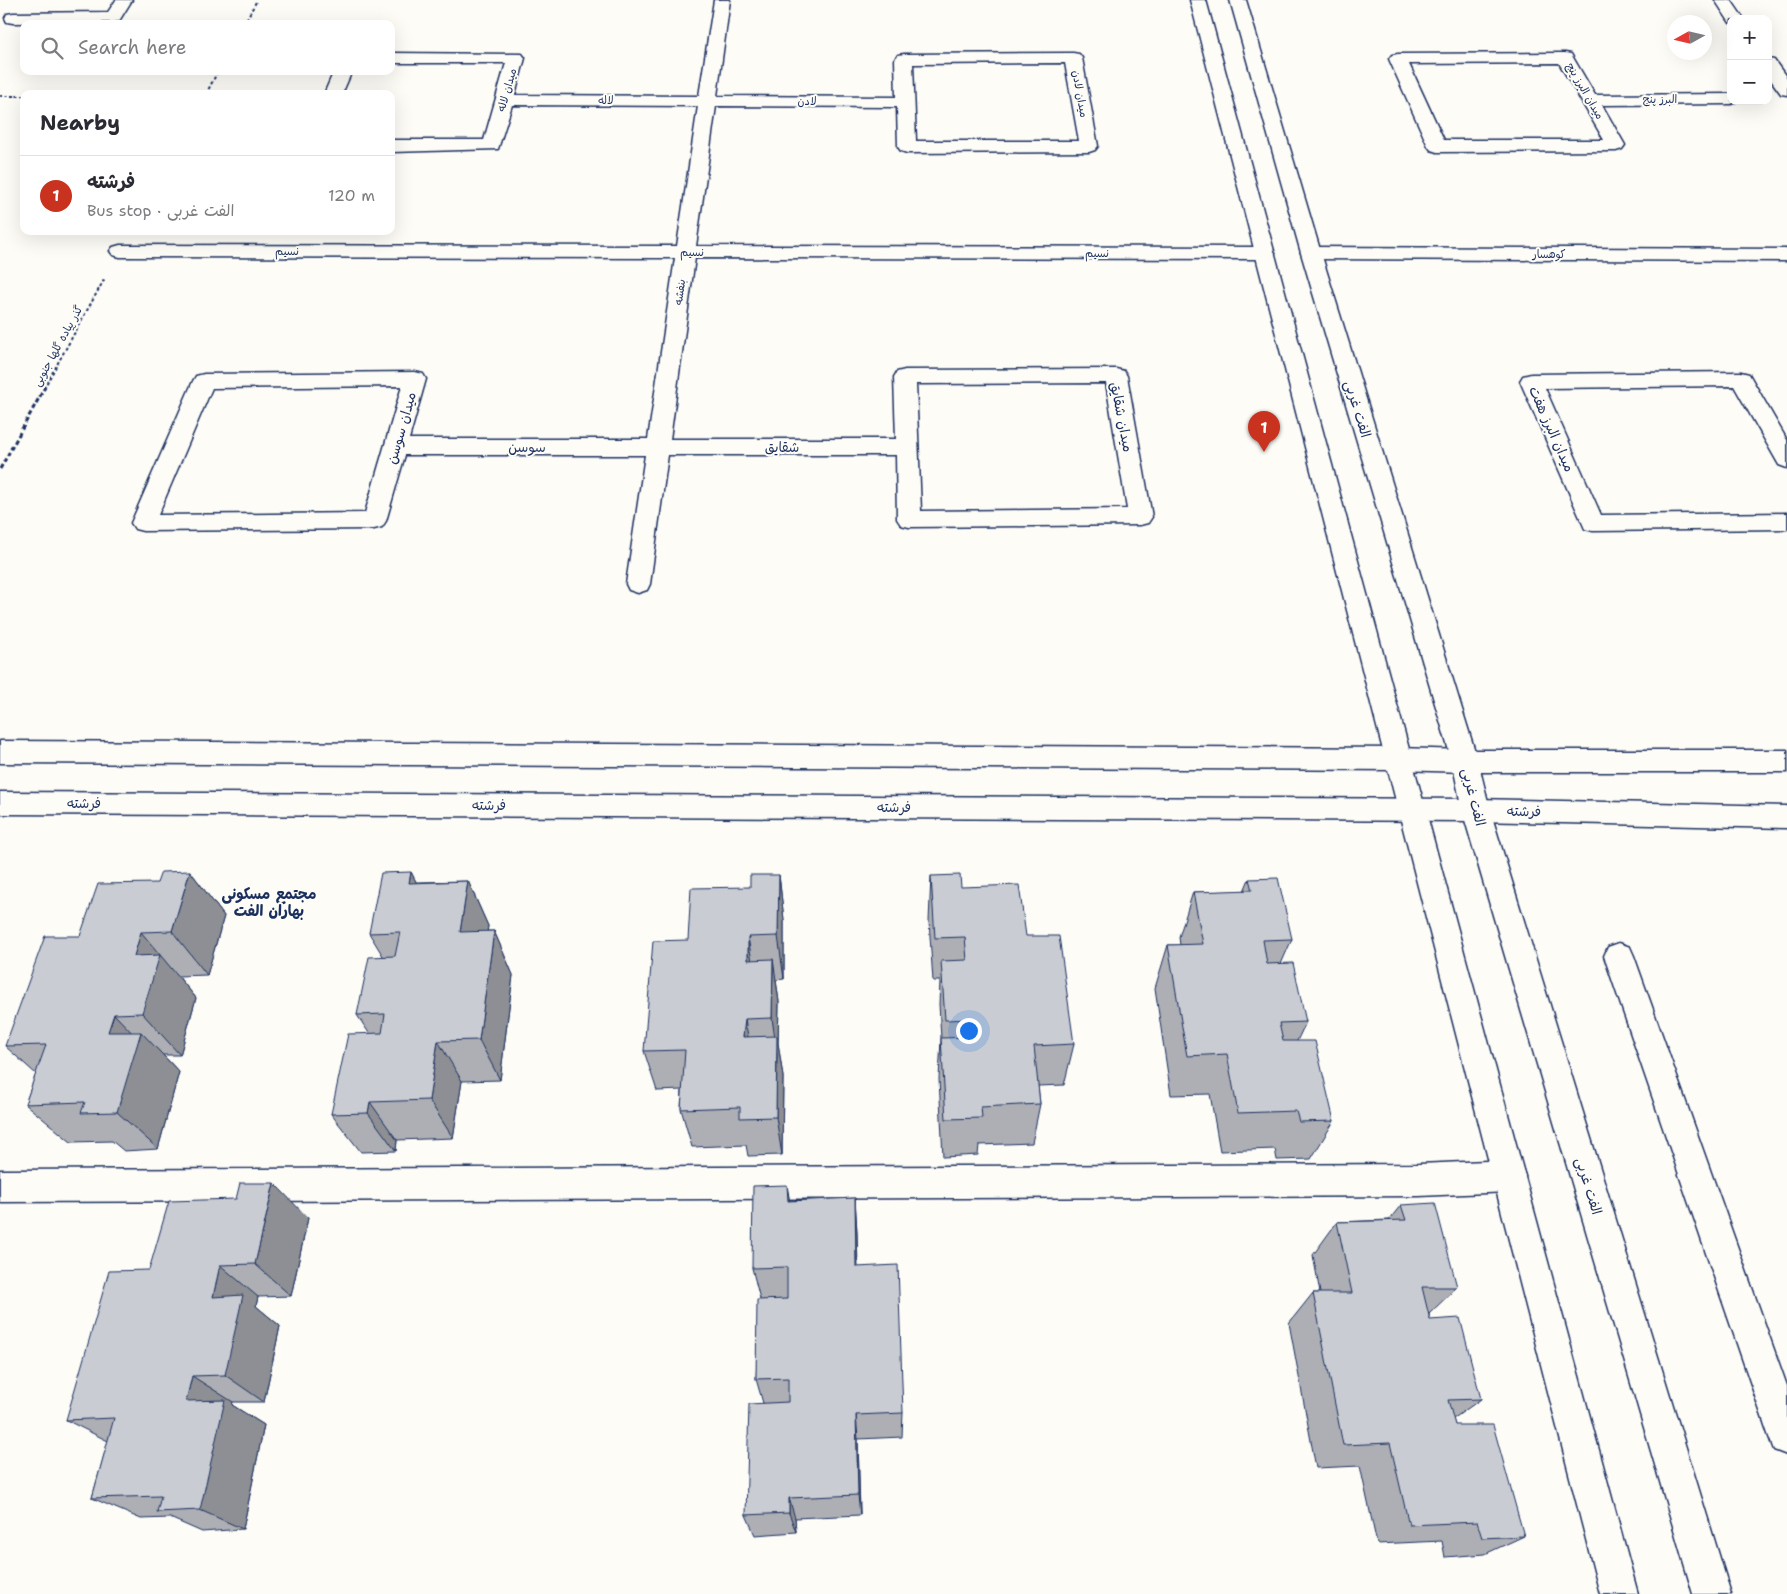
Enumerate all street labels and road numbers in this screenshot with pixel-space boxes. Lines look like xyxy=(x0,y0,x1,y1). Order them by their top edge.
street label: میدان البرز پنج xyxy=(1563,60,1607,122)
street label: میدان لاله xyxy=(494,67,520,113)
street label: میدان لادن xyxy=(1068,69,1092,119)
street label: البرز پنج xyxy=(1643,92,1677,107)
street label: لاله xyxy=(598,93,614,108)
street label: لادن xyxy=(798,94,817,109)
street label: نسیم xyxy=(275,244,299,260)
street label: نسیم xyxy=(680,245,704,261)
street label: نسیم xyxy=(1085,246,1109,262)
street label: کوهسار xyxy=(1532,247,1566,262)
street label: بنفشه xyxy=(671,278,689,306)
street label: گذر پیاده گلها جنوبی xyxy=(29,303,87,389)
street label: الفت غربی xyxy=(1341,378,1375,440)
street label: میدان شقایق xyxy=(1106,380,1138,454)
street label: میدان البرز هفت xyxy=(1525,383,1579,475)
street label: میدان سوسن xyxy=(382,390,420,466)
street label: سوسن xyxy=(508,438,546,456)
street label: شقایق xyxy=(765,438,799,456)
street label: الفت غربی xyxy=(1458,766,1490,828)
street label: فرشته xyxy=(67,794,101,812)
street label: فرشته xyxy=(472,796,506,814)
street label: فرشته xyxy=(877,798,911,816)
street label: فرشته xyxy=(1507,802,1541,820)
street label: الفت غربی xyxy=(1572,1155,1606,1217)

